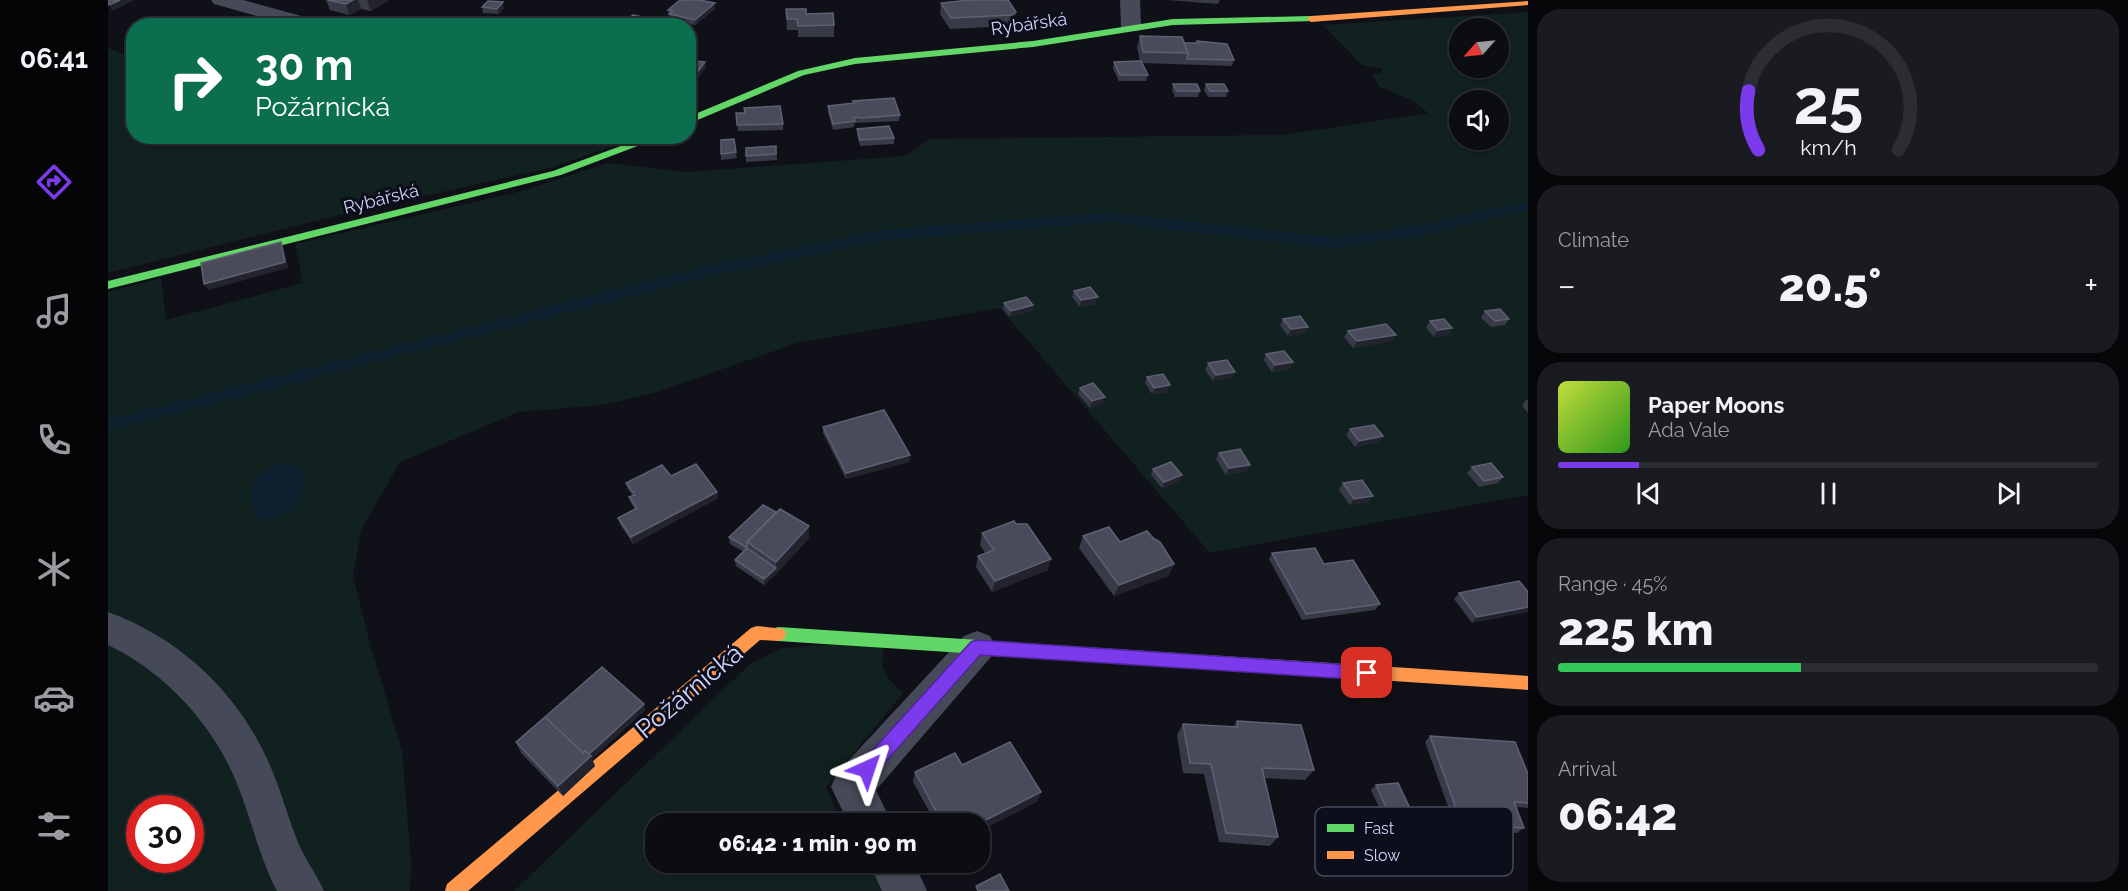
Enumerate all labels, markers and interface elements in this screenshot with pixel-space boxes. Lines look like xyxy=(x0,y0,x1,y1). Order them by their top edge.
street label: Rybářská xyxy=(989,8,1068,39)
north arrow xyxy=(1449,18,1509,78)
map controls xyxy=(1449,18,1509,150)
text: 30 m xyxy=(255,41,353,90)
icon: right xyxy=(156,42,234,120)
text: 06:41 xyxy=(20,43,88,74)
text: 25 xyxy=(1793,65,1863,139)
button: sound xyxy=(1449,90,1509,150)
text: Požárnická xyxy=(255,91,390,122)
text: km/h xyxy=(1800,135,1856,160)
icon: directions xyxy=(33,161,75,203)
street label: Rybářská xyxy=(341,179,421,218)
text: Climate xyxy=(1558,228,1629,252)
text: 20.5° xyxy=(1779,259,1881,312)
text: − xyxy=(1558,266,1576,305)
text: + xyxy=(2084,266,2098,305)
icon: music xyxy=(33,290,75,332)
text: Paper Moons xyxy=(1648,392,1784,418)
text: Ada Vale xyxy=(1648,418,1730,442)
icon: phone xyxy=(33,419,75,461)
icon: previous xyxy=(1632,477,1665,510)
icon: pause xyxy=(1812,477,1845,510)
icon: next xyxy=(1992,477,2025,510)
icon: climate xyxy=(33,548,75,590)
text: Range · 45% xyxy=(1558,572,1668,596)
text: 225 km xyxy=(1558,603,1713,656)
street label: Požárnická xyxy=(629,638,749,744)
pin xyxy=(1341,647,1392,698)
icon: arrive xyxy=(1350,656,1383,689)
icon: car xyxy=(33,677,75,719)
position arrow xyxy=(835,737,899,801)
text: Arrival xyxy=(1558,757,1617,781)
text: 06:42 xyxy=(1558,788,1677,841)
speed limit sign: 30 xyxy=(126,795,204,873)
icon: filters xyxy=(33,805,75,847)
legend xyxy=(1315,807,1513,876)
text: Fast xyxy=(1364,819,1395,838)
text: 06:42 · 1 min · 90 m xyxy=(718,830,917,856)
text: Slow xyxy=(1364,846,1400,865)

